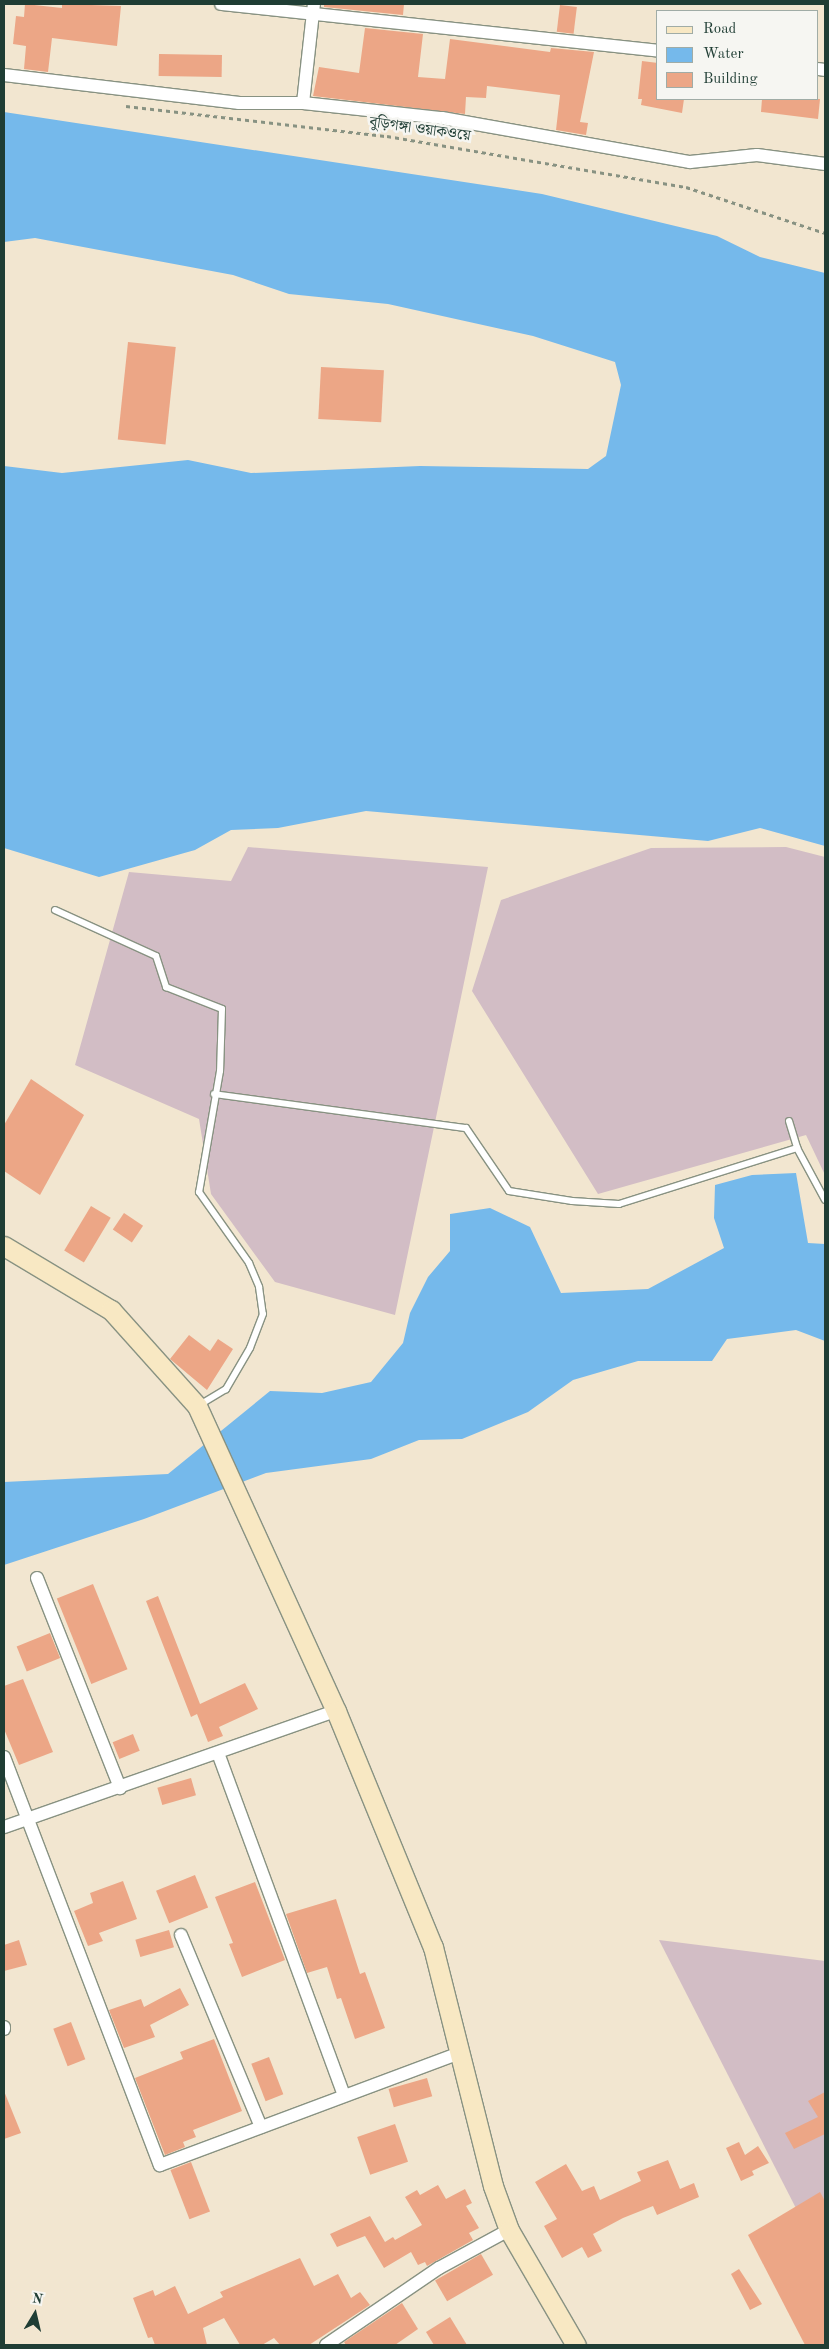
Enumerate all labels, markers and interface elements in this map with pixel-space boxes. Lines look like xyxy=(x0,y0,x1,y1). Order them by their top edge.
legend xyxy=(656,10,819,100)
text: Road xyxy=(703,22,736,37)
text: Water xyxy=(703,47,744,62)
text: Building xyxy=(703,72,758,87)
street label: বুড়িগঙ্গা ওয়াকওয়ে xyxy=(368,114,472,146)
north arrow xyxy=(10,2289,60,2339)
text: N xyxy=(31,2291,44,2307)

